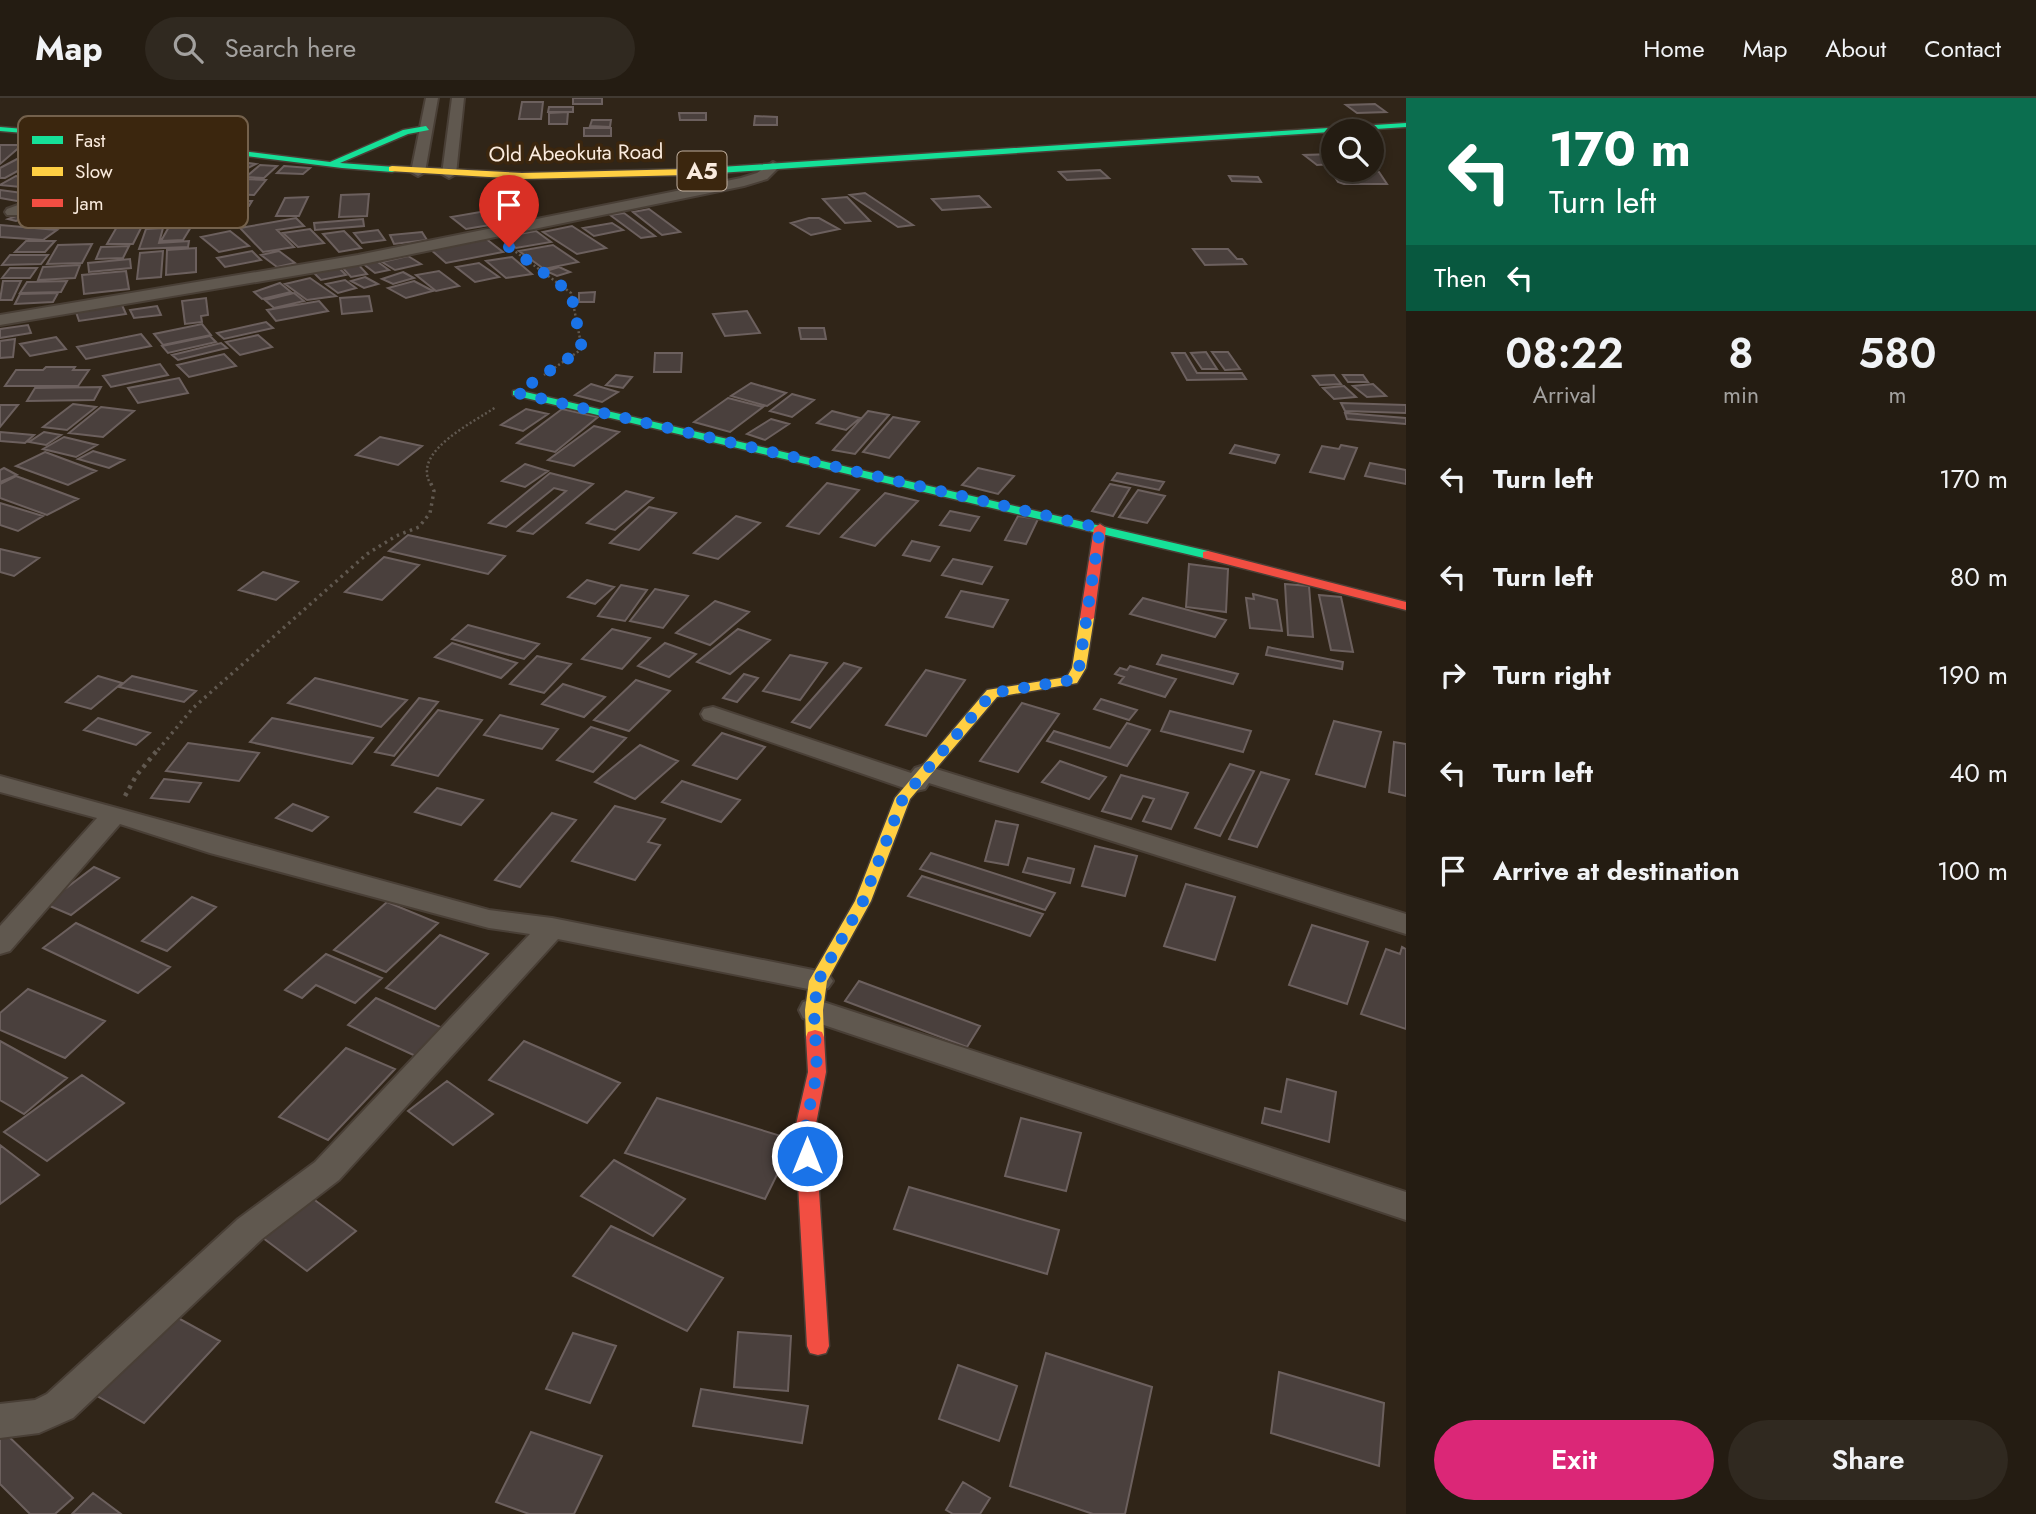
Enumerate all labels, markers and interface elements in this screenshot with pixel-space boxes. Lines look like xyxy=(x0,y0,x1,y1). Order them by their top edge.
search box xyxy=(145,17,635,80)
text: Map xyxy=(35,25,103,72)
icon: search xyxy=(169,29,207,67)
text: Search here xyxy=(225,29,356,67)
text: Home xyxy=(1643,31,1705,66)
text: Map xyxy=(1743,31,1787,66)
text: About xyxy=(1825,31,1886,66)
text: Contact xyxy=(1924,31,2001,66)
text: 170 m xyxy=(1549,114,1691,184)
legend xyxy=(18,116,248,228)
map controls xyxy=(1321,119,1384,182)
button: search xyxy=(1321,119,1384,182)
icon: left xyxy=(1434,126,1525,217)
text: Fast xyxy=(75,127,106,154)
street label: Old Abeokuta Road xyxy=(488,136,664,170)
road number: A5 xyxy=(678,152,726,190)
text: Slow xyxy=(75,158,113,185)
pin xyxy=(479,175,539,247)
text: Turn left xyxy=(1549,179,1656,225)
icon: arrive xyxy=(490,186,528,224)
text: Jam xyxy=(72,190,104,217)
text: Then xyxy=(1434,259,1487,297)
icon: left xyxy=(1501,259,1539,297)
text: 08:22 xyxy=(1505,323,1624,384)
text: 8 xyxy=(1728,323,1754,384)
text: 580 xyxy=(1858,323,1937,384)
text: Arrival xyxy=(1533,378,1596,412)
text: min xyxy=(1723,378,1759,412)
text: m xyxy=(1888,378,1906,412)
icon: left xyxy=(1434,460,1472,498)
text: Turn left xyxy=(1493,460,1593,498)
text: 170 m xyxy=(1939,460,2008,498)
icon: left xyxy=(1434,558,1472,596)
text: Turn left xyxy=(1493,558,1593,596)
text: 80 m xyxy=(1950,558,2008,596)
icon: right xyxy=(1434,656,1472,694)
text: Turn right xyxy=(1493,656,1611,694)
text: 190 m xyxy=(1938,656,2008,694)
icon: left xyxy=(1434,754,1472,792)
text: Turn left xyxy=(1493,754,1593,792)
text: 40 m xyxy=(1949,754,2008,792)
icon: arrive xyxy=(1434,852,1472,890)
text: Arrive at destination xyxy=(1493,852,1740,890)
text: 100 m xyxy=(1937,852,2008,890)
position arrow xyxy=(770,1119,844,1193)
button: Exit xyxy=(1434,1420,1714,1500)
button: Share xyxy=(1728,1420,2008,1500)

